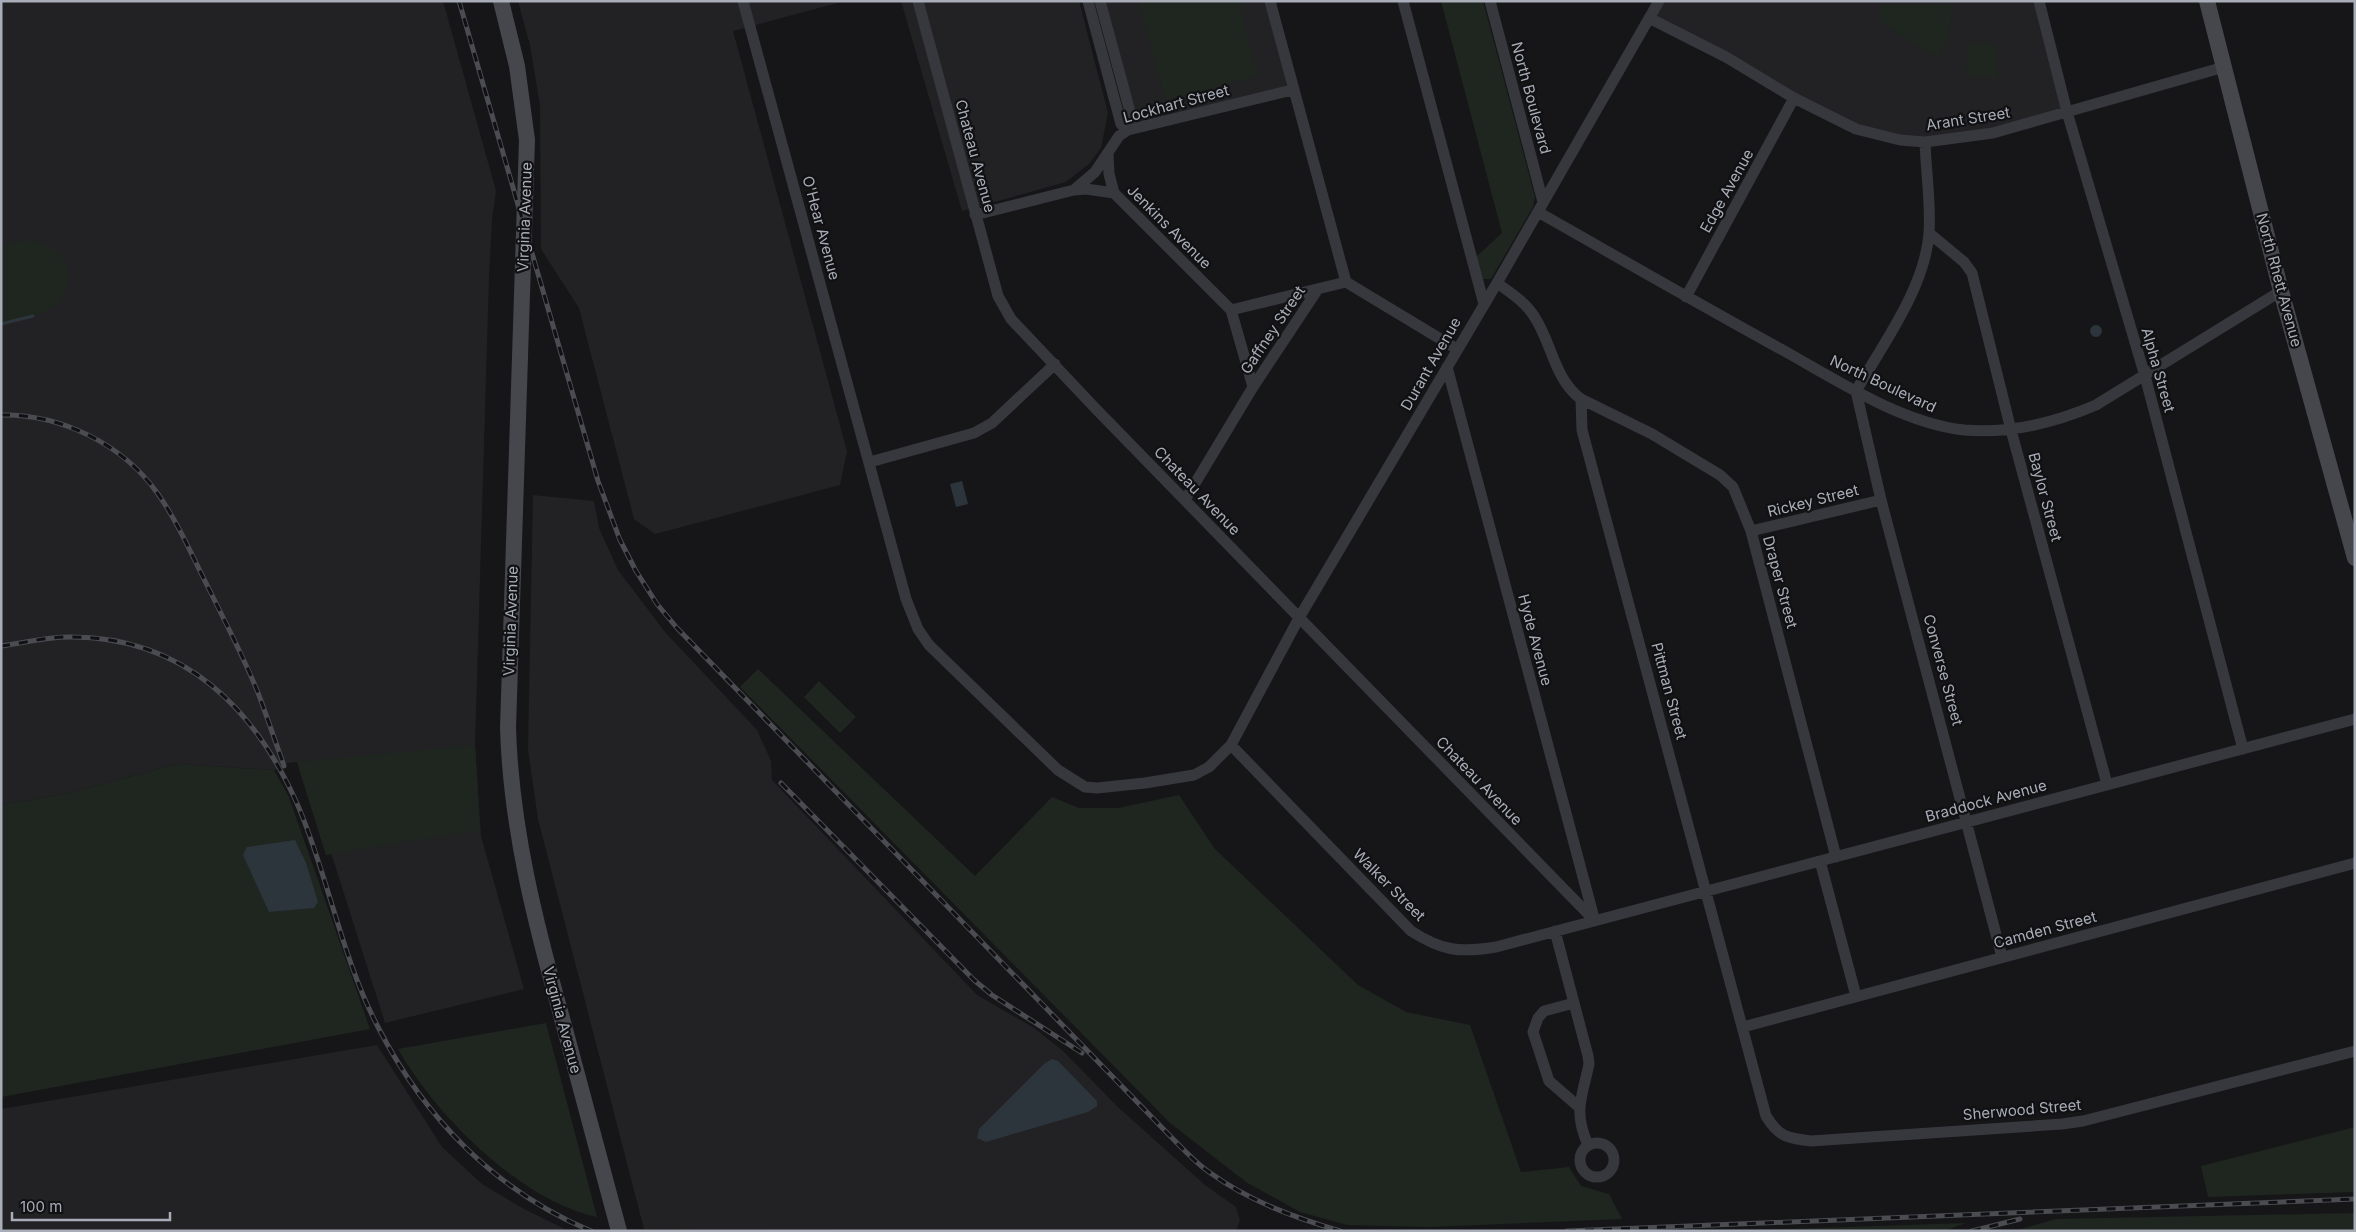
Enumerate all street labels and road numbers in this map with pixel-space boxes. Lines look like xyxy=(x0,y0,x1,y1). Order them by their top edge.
street label: North Boulevard xyxy=(1507,40,1556,156)
street label: Lockhart Street xyxy=(1121,80,1231,127)
street label: Chateau Avenue xyxy=(951,97,1000,214)
street label: Arant Street xyxy=(1925,102,2011,135)
street label: Edge Avenue xyxy=(1696,145,1757,236)
street label: Virginia Avenue xyxy=(513,162,536,272)
street label: O'Hear Avenue xyxy=(798,174,845,282)
street label: Jenkins Avenue xyxy=(1123,180,1216,273)
street label: North Rhett Avenue xyxy=(2252,211,2306,349)
street label: Gaffney Street xyxy=(1236,282,1309,377)
street label: Durant Avenue xyxy=(1396,314,1465,414)
street label: Alpha Street xyxy=(2137,325,2180,414)
street label: North Boulevard xyxy=(1827,351,1939,417)
street label: Chateau Avenue xyxy=(1150,442,1245,539)
street label: Baylor Street xyxy=(2024,450,2067,544)
street label: Rickey Street xyxy=(1765,480,1860,521)
street label: Draper Street xyxy=(1759,534,1802,630)
street label: Virginia Avenue xyxy=(499,566,522,676)
street label: Hyde Avenue xyxy=(1514,592,1557,688)
street label: Converse Street xyxy=(1920,612,1967,728)
street label: Pittman Street xyxy=(1647,640,1692,742)
street label: Chateau Avenue xyxy=(1432,732,1527,829)
street label: Braddock Avenue xyxy=(1923,775,2049,826)
street label: Walker Street xyxy=(1349,844,1430,925)
street label: Camden Street xyxy=(1991,907,2099,952)
street label: Virginia Avenue xyxy=(539,964,586,1075)
street label: Sherwood Street xyxy=(1962,1095,2082,1124)

